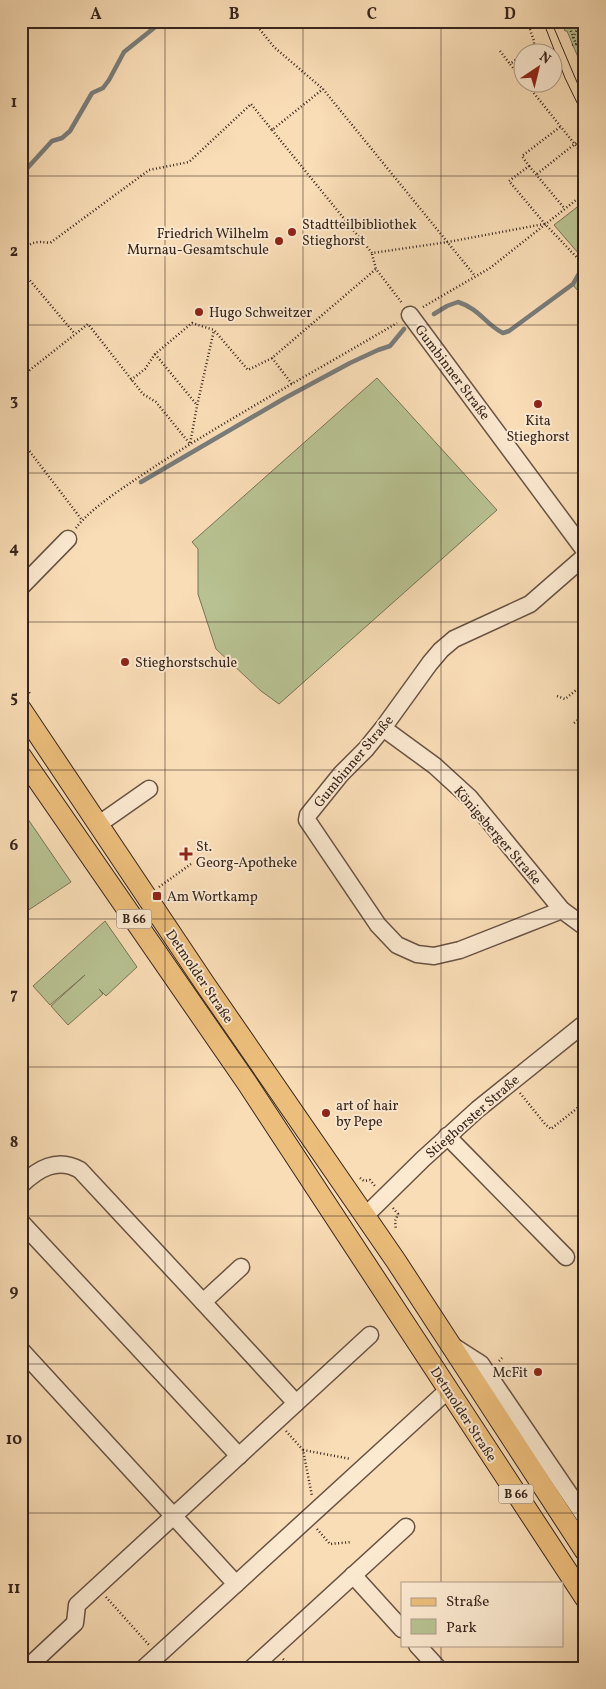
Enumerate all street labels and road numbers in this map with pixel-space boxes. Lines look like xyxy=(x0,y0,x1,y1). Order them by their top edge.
street label: Gumbinner Straße xyxy=(410,321,494,425)
street label: Gumbinner Straße xyxy=(310,712,399,812)
street label: Königsberger Straße xyxy=(449,783,545,890)
road number: B 66 xyxy=(116,910,152,929)
street label: Detmolder Straße xyxy=(160,926,237,1028)
street label: Stieghorster Straße xyxy=(422,1071,524,1163)
street label: Detmolder Straße xyxy=(425,1364,501,1466)
road number: B 66 xyxy=(498,1485,534,1504)

